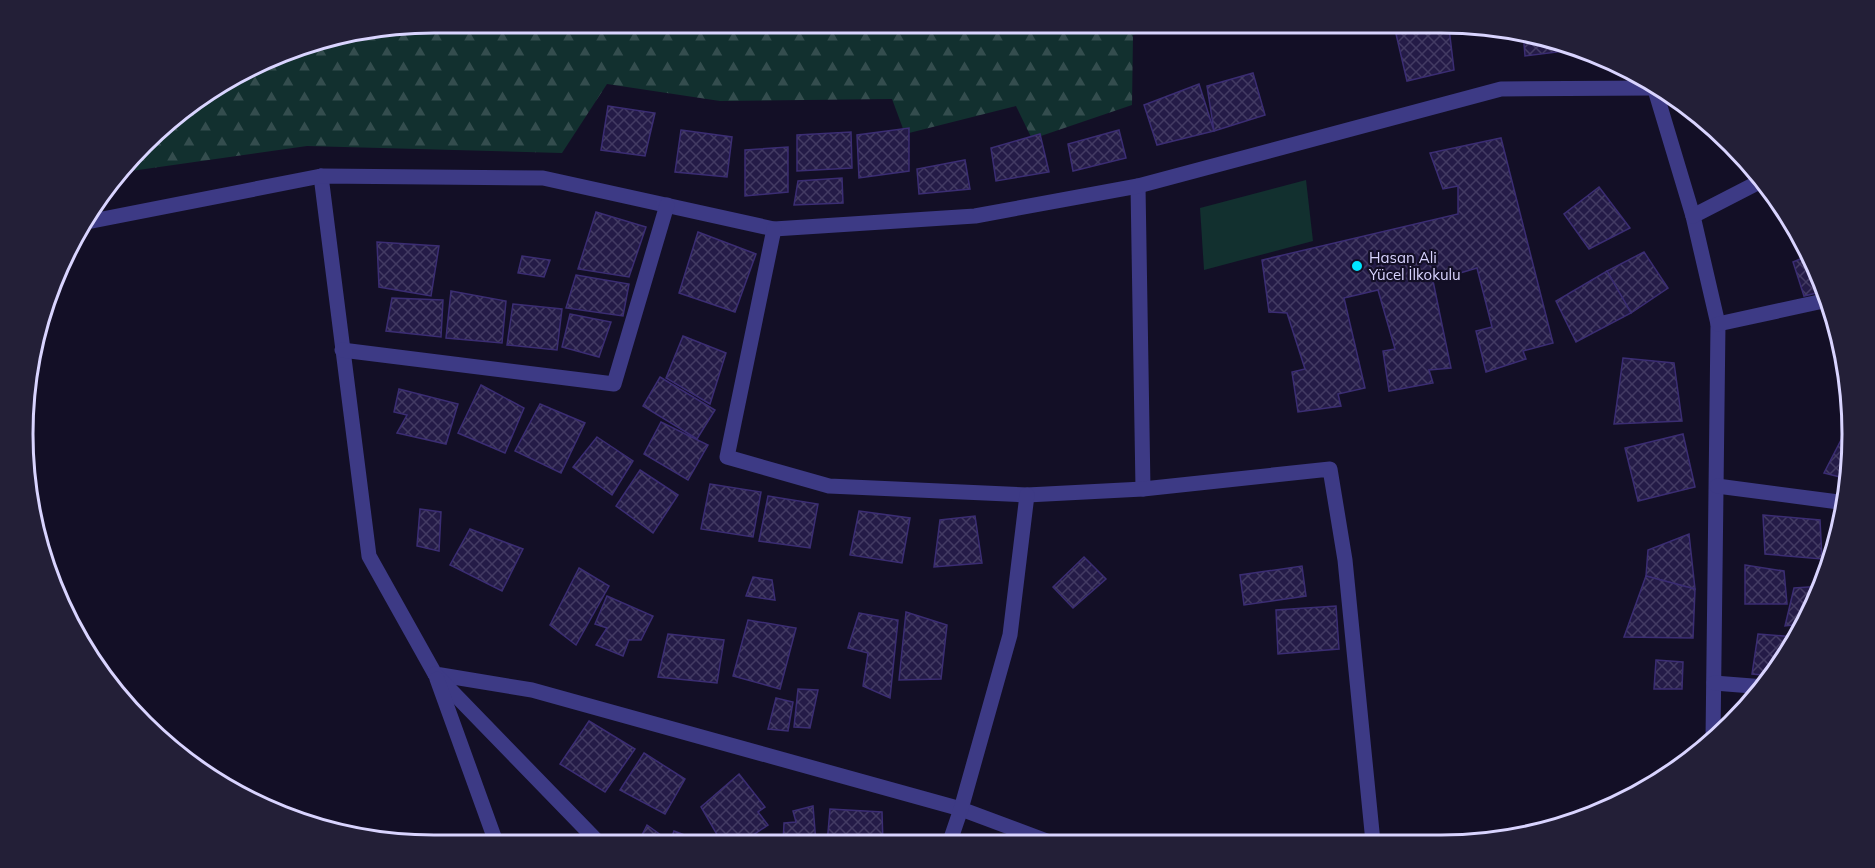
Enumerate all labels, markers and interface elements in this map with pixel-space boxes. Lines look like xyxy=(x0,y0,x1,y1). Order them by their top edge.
place label: Hasan Ali Yücel İlkokulu xyxy=(1368,248,1461,284)
marker: Hasan Ali Yücel İlkokulu xyxy=(1350,259,1364,273)

